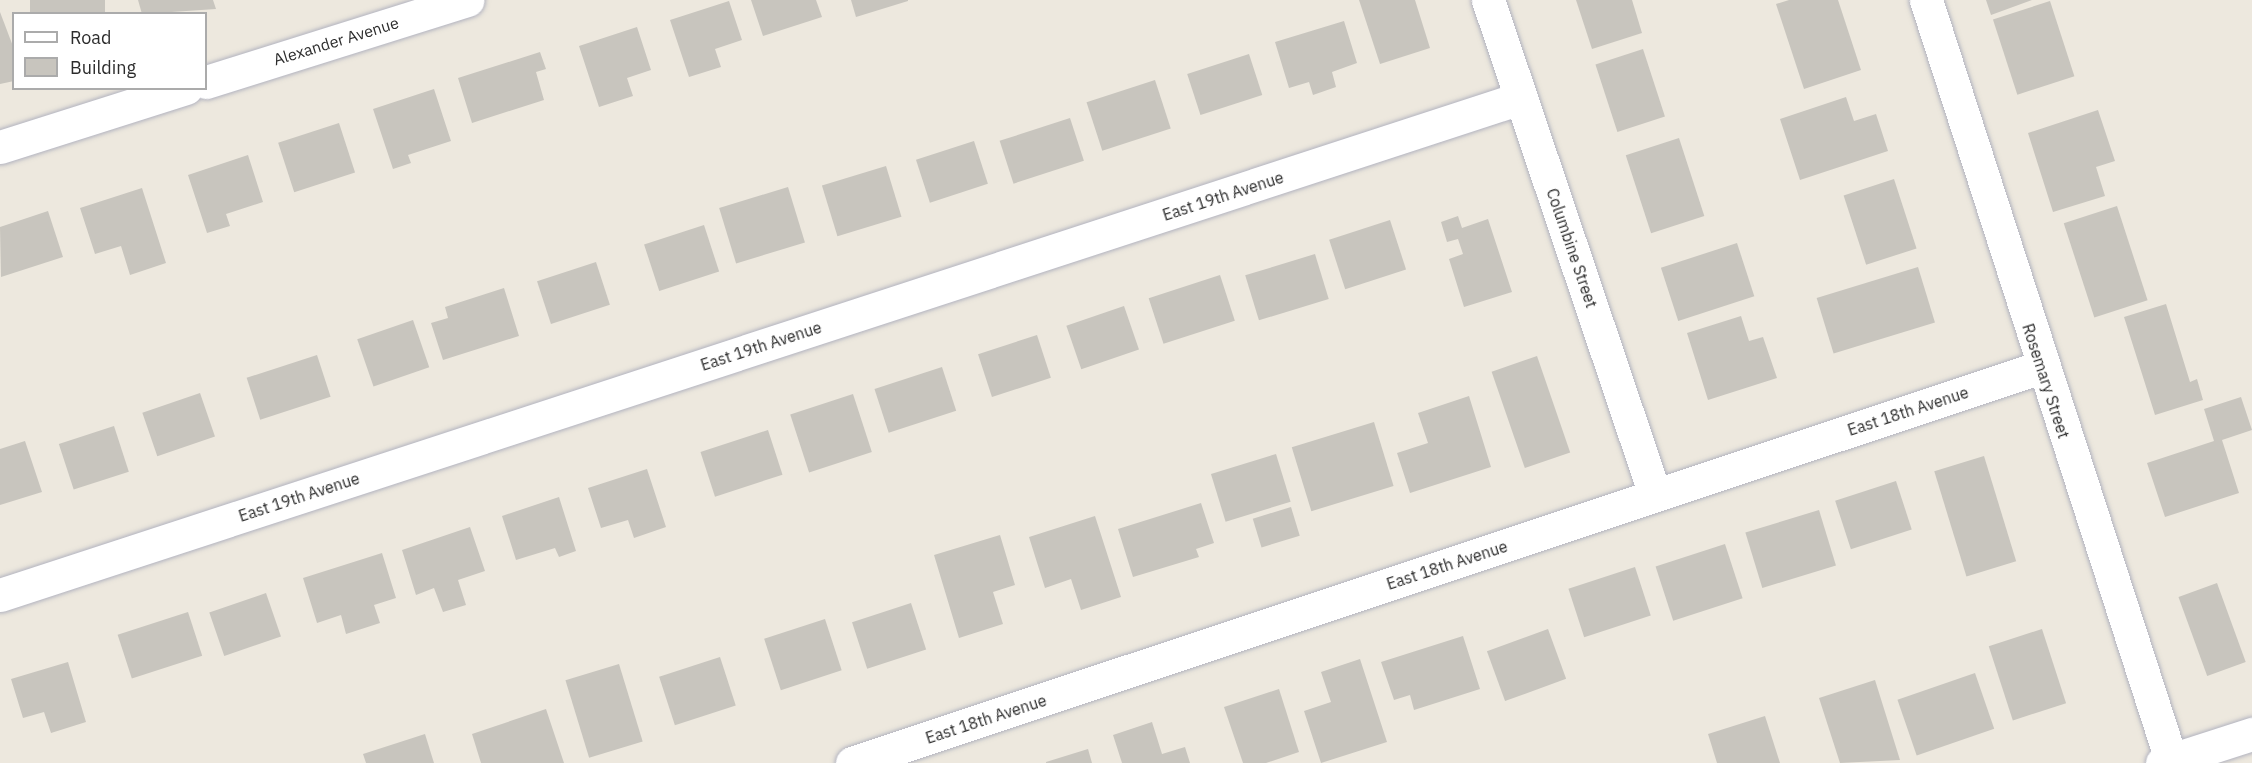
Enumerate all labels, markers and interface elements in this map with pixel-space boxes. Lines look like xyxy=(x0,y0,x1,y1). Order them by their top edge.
legend xyxy=(12,12,207,90)
street label: Alexander Avenue xyxy=(271,13,401,69)
text: Road xyxy=(70,26,111,49)
text: Building xyxy=(70,56,136,79)
street label: East 19th Avenue xyxy=(1160,167,1286,225)
street label: Columbine Street xyxy=(1543,186,1601,310)
street label: East 19th Avenue xyxy=(698,317,824,375)
street label: Rosemary Street xyxy=(2018,321,2074,441)
street label: East 18th Avenue xyxy=(1845,382,1971,440)
street label: East 19th Avenue xyxy=(236,468,362,526)
street label: East 18th Avenue xyxy=(1384,536,1510,594)
street label: East 18th Avenue xyxy=(923,690,1049,748)

